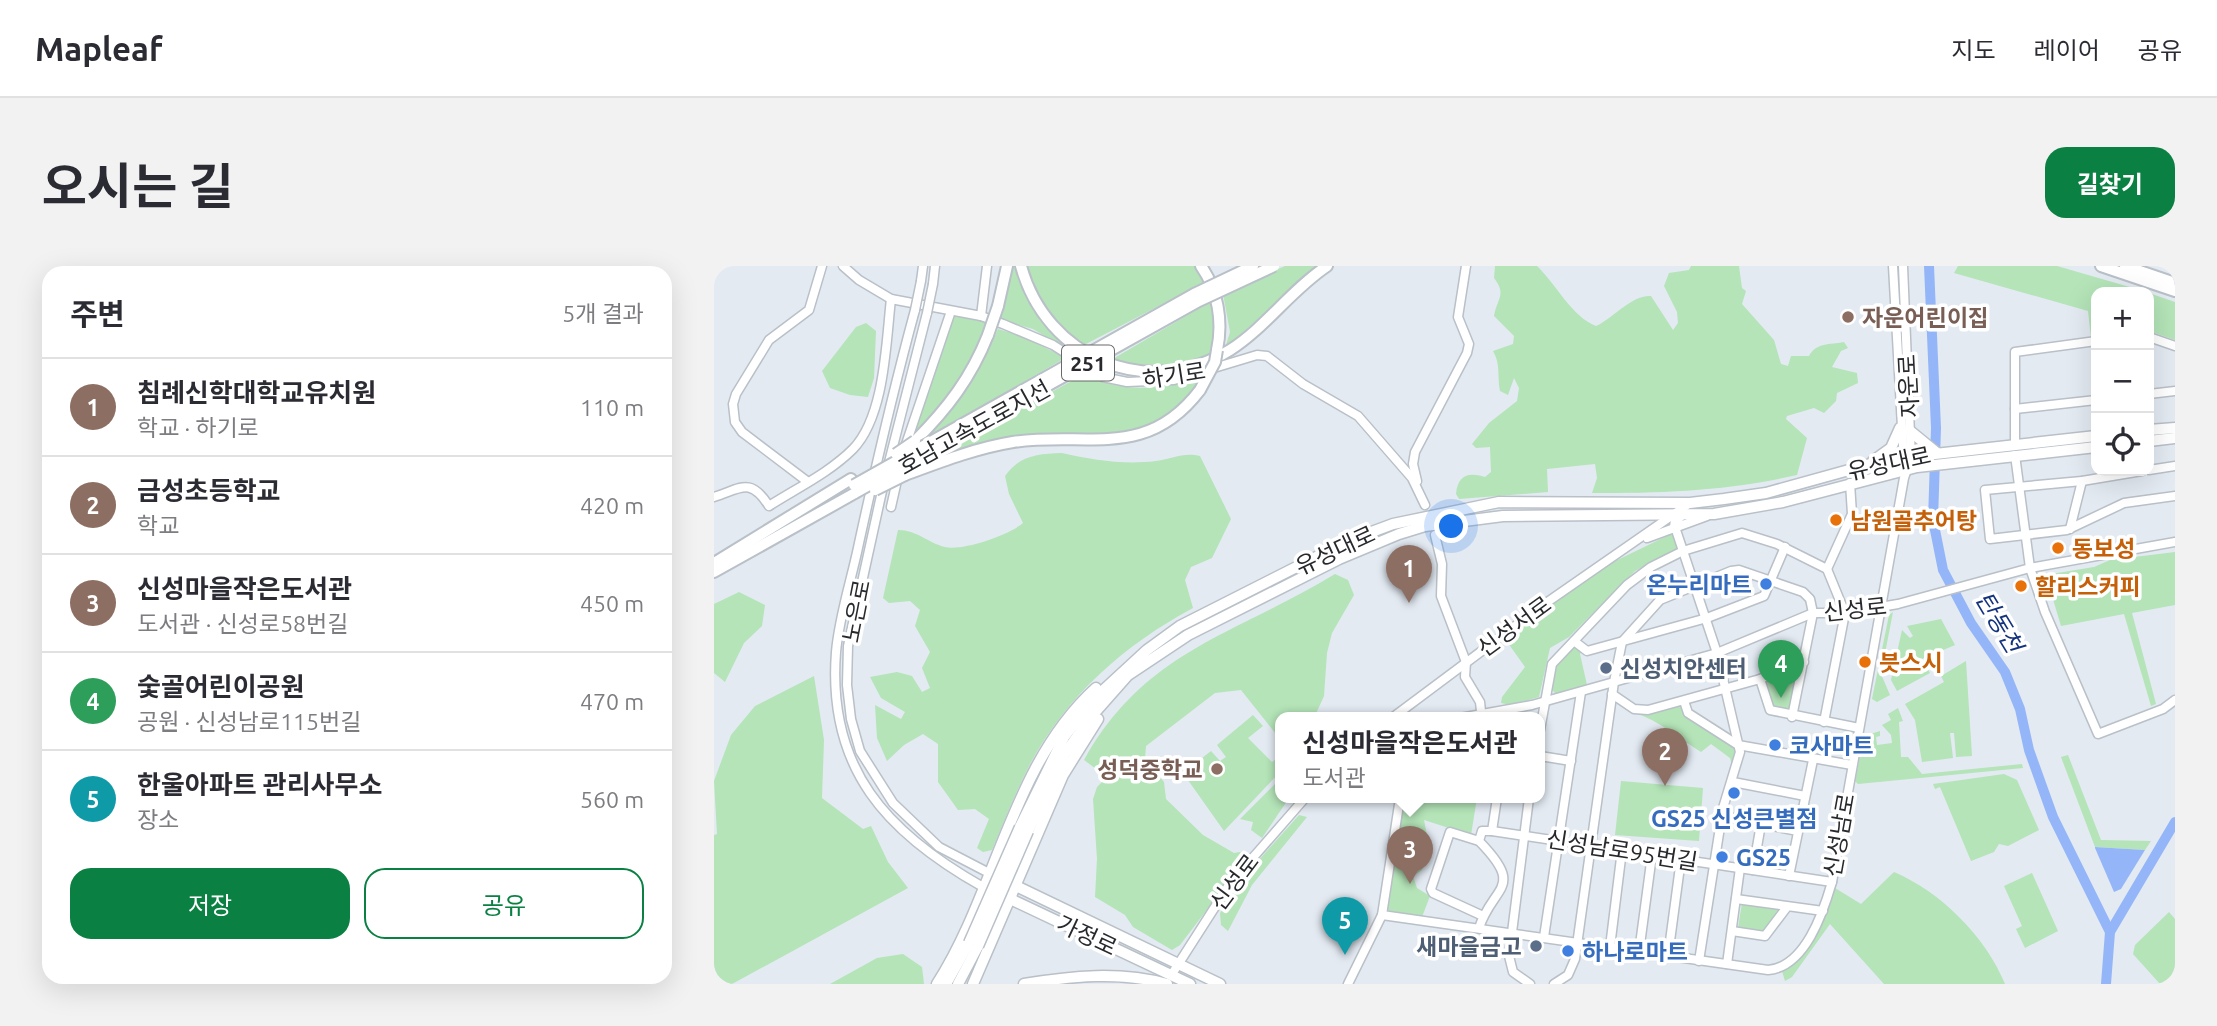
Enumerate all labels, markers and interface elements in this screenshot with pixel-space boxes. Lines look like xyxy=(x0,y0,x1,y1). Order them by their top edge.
text: Mapleaf xyxy=(35,30,163,67)
text: 지도 xyxy=(1951,37,1996,64)
text: 레이어 xyxy=(2034,37,2100,64)
text: 공유 xyxy=(2138,37,2182,64)
button: 길찾기 xyxy=(2045,147,2175,218)
text: 오시는 길 xyxy=(42,158,234,213)
map controls xyxy=(2091,287,2154,476)
button: + xyxy=(2091,287,2154,350)
text: 주변 xyxy=(70,297,125,331)
text: 5개 결과 xyxy=(562,301,644,326)
place label: 자운어린이집 xyxy=(1862,305,1989,330)
marker: 자운어린이집 xyxy=(1840,309,1856,325)
road number: 251 xyxy=(1062,346,1114,380)
button: − xyxy=(2091,350,2154,413)
street label: 자운로 xyxy=(1894,354,1922,418)
street label: 하기로 xyxy=(1141,358,1207,392)
street label: 호남고속도로지선 xyxy=(894,375,1054,479)
text: 침례신학대학교유치원 xyxy=(137,378,376,407)
text: 1 xyxy=(87,395,99,420)
text: 110 m xyxy=(580,395,644,420)
button: locate xyxy=(2091,413,2154,476)
text: 학교 · 하기로 xyxy=(137,415,259,440)
street label: 유성대로 xyxy=(1845,442,1933,484)
text: 금성초등학교 xyxy=(137,476,281,505)
text: 2 xyxy=(87,493,99,518)
text: 420 m xyxy=(580,493,644,518)
place label: 남원골추어탕 xyxy=(1850,508,1977,533)
your location xyxy=(1434,509,1468,543)
marker: 남원골추어탕 xyxy=(1828,512,1844,528)
text: 학교 xyxy=(137,513,179,538)
street label: 유성대로 xyxy=(1291,521,1379,579)
place label: 동보성 xyxy=(2072,536,2135,561)
marker: 동보성 xyxy=(2050,540,2066,556)
pin: 1 xyxy=(1386,545,1432,603)
place label: 온누리마트 xyxy=(1646,572,1752,597)
text: 신성마을작은도서관 xyxy=(137,574,352,603)
place label: 할리스커피 xyxy=(2035,574,2141,599)
marker: 온누리마트 xyxy=(1758,576,1774,592)
street label: 노은로 xyxy=(838,577,874,645)
marker: 할리스커피 xyxy=(2013,578,2029,594)
water label: 탄동천 xyxy=(1970,587,2029,660)
text: 3 xyxy=(87,591,99,616)
text: 450 m xyxy=(580,591,644,616)
street label: 신성서로 xyxy=(1472,591,1556,661)
street label: 신성로 xyxy=(1822,593,1888,625)
text: 도서관 · 신성로58번길 xyxy=(137,611,348,636)
pin: 4 xyxy=(1758,640,1804,698)
place label: 븟스시 xyxy=(1879,650,1942,675)
marker: 븟스시 xyxy=(1857,654,1873,670)
place label: 신성치안센터 xyxy=(1620,656,1747,681)
marker: 신성치안센터 xyxy=(1598,660,1614,676)
text: 숯골어린이공원 xyxy=(137,672,304,701)
text: 4 xyxy=(87,689,99,714)
text: 470 m xyxy=(580,689,644,714)
text: 공원 · 신성남로115번길 xyxy=(137,709,361,734)
popup xyxy=(1275,712,1545,803)
text: 신성마을작은도서관 xyxy=(1302,728,1518,757)
pin: 2 xyxy=(1642,728,1688,786)
place label: 코사마트 xyxy=(1789,733,1874,758)
marker: 코사마트 xyxy=(1767,737,1783,753)
place label: 성덕중학교 xyxy=(1097,757,1203,782)
marker: 성덕중학교 xyxy=(1209,761,1225,777)
text: 도서관 xyxy=(1302,765,1366,790)
text: 한울아파트 관리사무소 xyxy=(137,770,382,799)
marker: GS25 신성큰별점 xyxy=(1726,785,1742,801)
text: 5 xyxy=(87,787,99,812)
text: 560 m xyxy=(580,787,644,812)
street label: 신성남로 xyxy=(1819,791,1859,879)
place label: GS25 신성큰별점 xyxy=(1651,806,1817,831)
text: 장소 xyxy=(137,807,179,832)
pin: 3 xyxy=(1387,826,1433,884)
street label: 신성남로95번길 xyxy=(1545,826,1699,874)
place label: GS25 xyxy=(1736,845,1791,870)
street label: 신성로 xyxy=(1205,849,1263,915)
marker: GS25 xyxy=(1714,849,1730,865)
button: 저장 xyxy=(70,868,350,939)
button: 공유 xyxy=(364,868,644,939)
pin: 5 xyxy=(1322,897,1368,955)
street label: 가정로 xyxy=(1053,910,1121,960)
place label: 새마을금고 xyxy=(1416,934,1522,959)
marker: 새마을금고 xyxy=(1528,938,1544,954)
place label: 하나로마트 xyxy=(1582,939,1688,964)
marker: 하나로마트 xyxy=(1560,943,1576,959)

